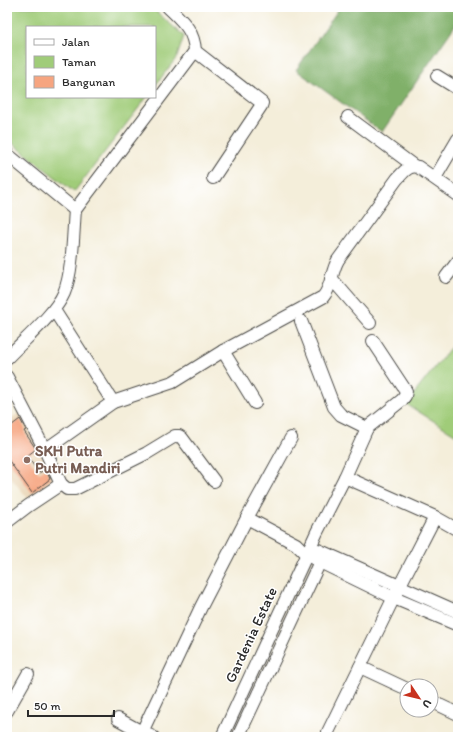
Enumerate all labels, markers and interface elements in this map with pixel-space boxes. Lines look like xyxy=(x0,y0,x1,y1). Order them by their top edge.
legend xyxy=(26,26,156,98)
text: Jalan xyxy=(62,35,90,49)
text: Taman xyxy=(62,55,97,69)
text: Bangunan xyxy=(62,75,115,89)
place label: SKH Putra Putri Mandiri xyxy=(35,442,121,477)
marker: SKH Putra Putri Mandiri xyxy=(22,455,32,465)
street label: Gardenia Estate xyxy=(221,584,281,686)
north arrow xyxy=(399,678,439,718)
scale bar xyxy=(28,692,114,718)
text: U xyxy=(419,697,434,710)
text: 50 m xyxy=(34,699,60,713)

